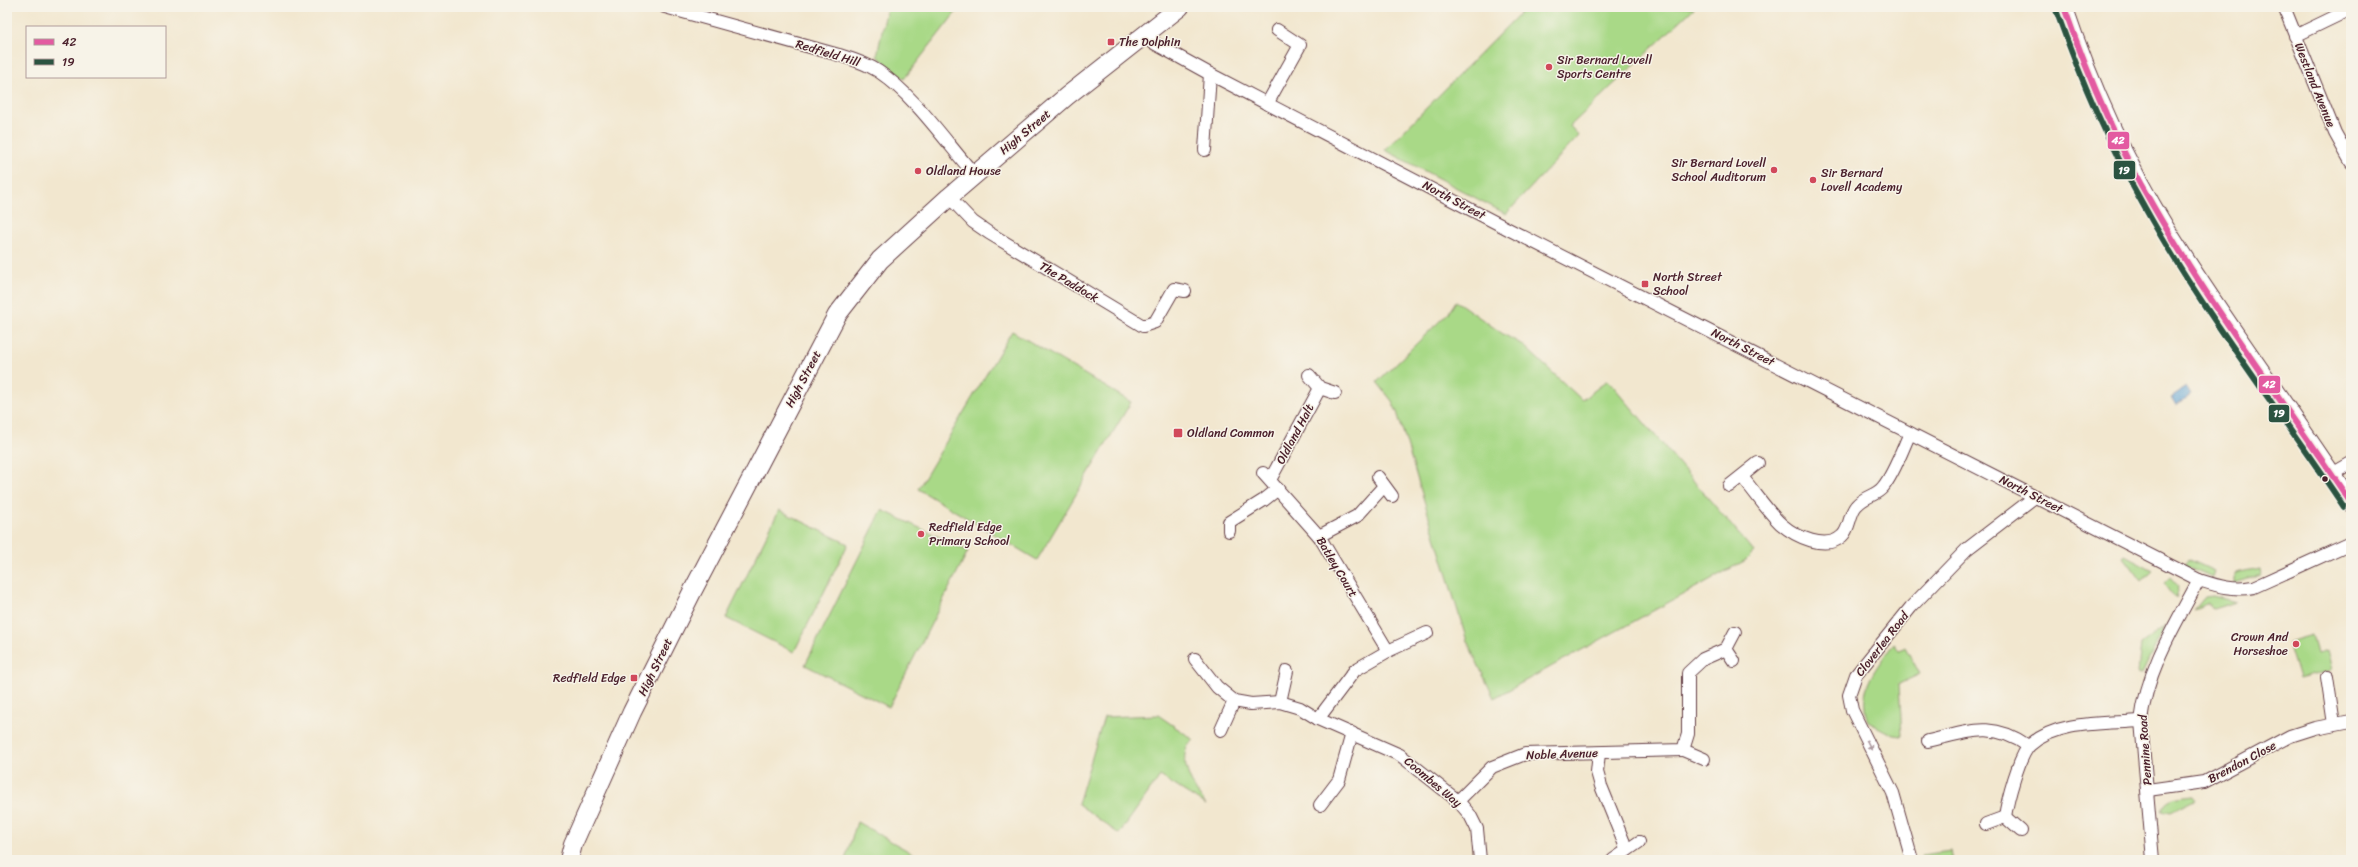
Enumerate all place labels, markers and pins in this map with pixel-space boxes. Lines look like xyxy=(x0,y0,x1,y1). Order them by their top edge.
place label: The Dolphin xyxy=(1119,31,1181,53)
marker: The Dolphin xyxy=(1106,37,1116,47)
place label: Sir Bernard Lovell Sports Centre xyxy=(1557,49,1652,85)
marker: Sir Bernard Lovell Sports Centre xyxy=(1544,62,1554,72)
place label: Sir Bernard Lovell School Auditorum xyxy=(1671,152,1767,188)
place label: Oldland House xyxy=(926,160,1001,182)
place label: Sir Bernard Lovell Academy xyxy=(1821,162,1903,198)
marker: Sir Bernard Lovell School Auditorum xyxy=(1769,165,1779,175)
marker: Oldland House xyxy=(913,166,923,176)
marker: Sir Bernard Lovell Academy xyxy=(1808,175,1818,185)
place label: North Street School xyxy=(1653,266,1723,302)
marker: North Street School xyxy=(1640,279,1650,289)
place label: Oldland Common xyxy=(1187,422,1275,444)
marker: Oldland Common xyxy=(1172,427,1184,439)
unlabelled marker xyxy=(2320,474,2330,484)
place label: Redfield Edge Primary School xyxy=(929,516,1010,552)
marker: Redfield Edge Primary School xyxy=(916,529,926,539)
place label: Crown And Horseshoe xyxy=(2231,626,2289,662)
marker: Crown And Horseshoe xyxy=(2291,639,2301,649)
place label: Redfield Edge xyxy=(553,667,626,689)
marker: Redfield Edge xyxy=(629,673,639,683)

